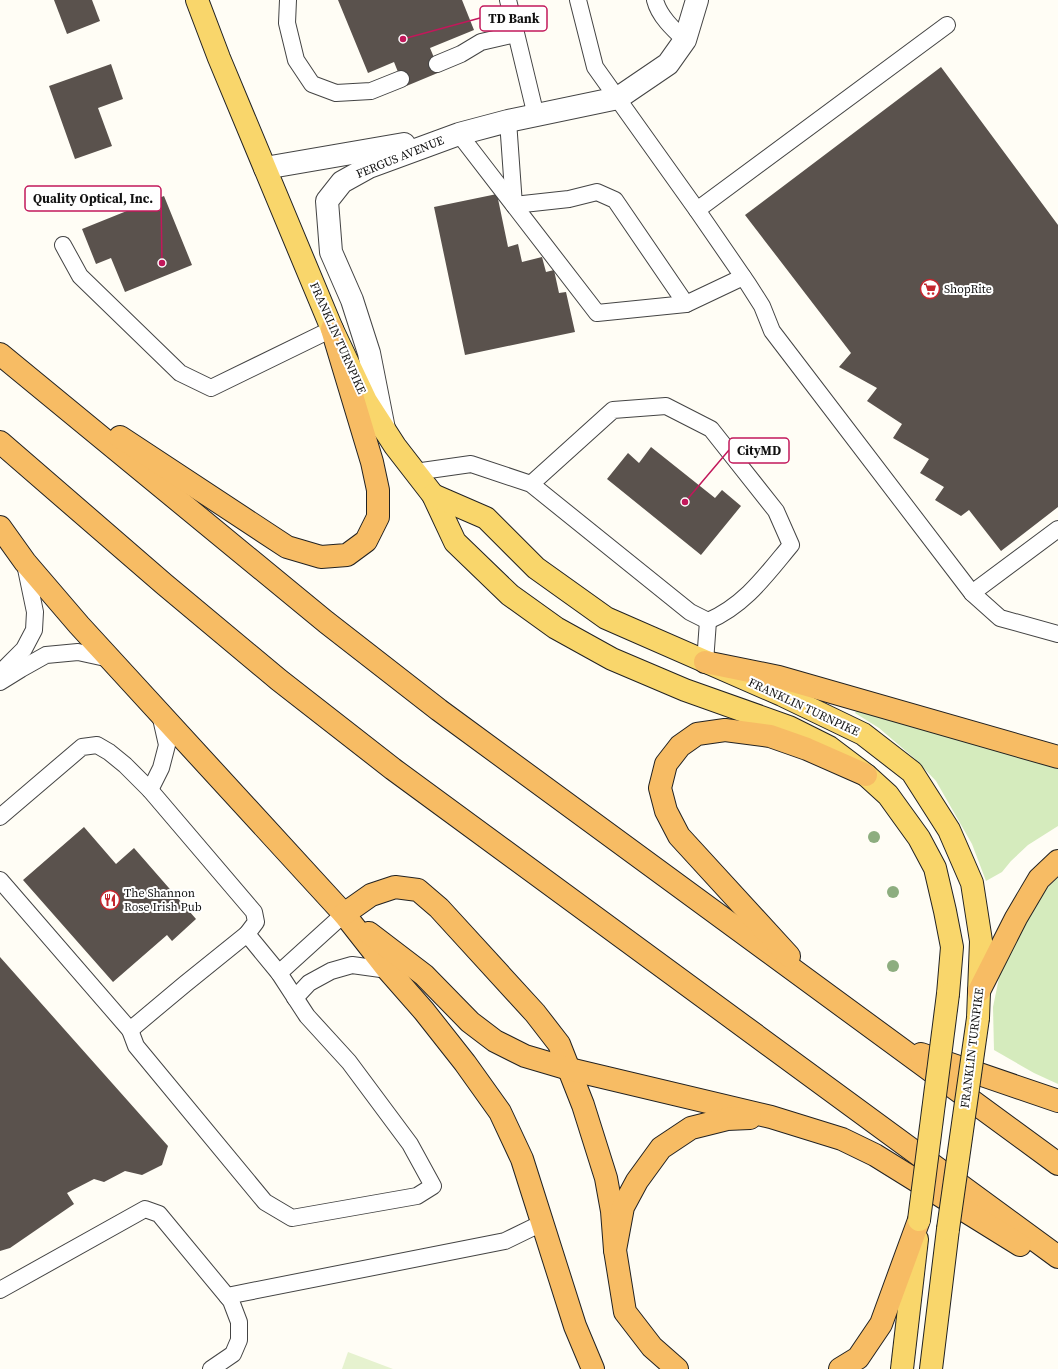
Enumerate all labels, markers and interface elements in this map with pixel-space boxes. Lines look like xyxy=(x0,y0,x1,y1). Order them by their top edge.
callout: TD Bank xyxy=(480,6,547,31)
text: TD Bank xyxy=(488,10,540,27)
street label: FERGUS AVENUE xyxy=(354,132,446,182)
callout: Quality Optical, Inc. xyxy=(25,186,161,211)
text: Quality Optical, Inc. xyxy=(33,190,153,207)
supermarket icon: ShopRite xyxy=(919,278,941,300)
street label: FRANKLIN TURNPIKE xyxy=(306,280,370,396)
place label: ShopRite xyxy=(944,281,992,297)
callout: CityMD xyxy=(729,438,789,463)
text: CityMD xyxy=(737,442,781,459)
street label: FRANKLIN TURNPIKE xyxy=(746,674,862,740)
place label: The Shannon Rose Irish Pub xyxy=(124,885,202,915)
restaurant icon: The Shannon Rose Irish Pub xyxy=(99,889,121,911)
street label: FRANKLIN TURNPIKE xyxy=(957,987,987,1109)

